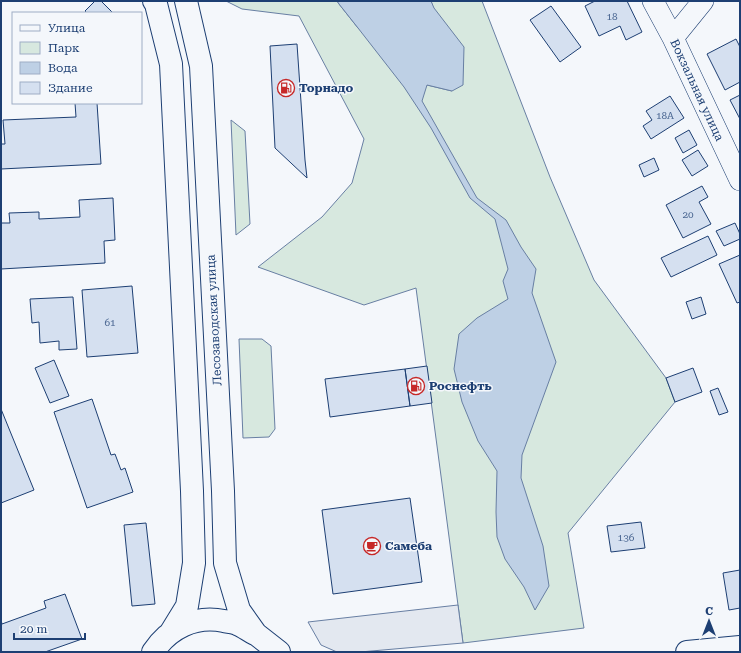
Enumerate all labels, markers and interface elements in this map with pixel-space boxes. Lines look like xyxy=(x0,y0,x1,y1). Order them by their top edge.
house number: 18 xyxy=(606,11,618,22)
legend xyxy=(12,12,142,104)
text: Улица xyxy=(48,21,86,35)
street label: Вокзальная улица xyxy=(667,37,727,144)
text: Парк xyxy=(48,41,80,55)
text: Вода xyxy=(48,61,78,75)
fuel station icon: Торнадо xyxy=(276,78,296,98)
text: Здание xyxy=(48,81,93,95)
place label: Торнадо xyxy=(299,81,354,95)
house number: 18А xyxy=(656,110,674,121)
house number: 20 xyxy=(682,209,694,220)
street label: Лесозаводская улица xyxy=(204,254,224,386)
house number: 61 xyxy=(104,317,116,328)
fuel station icon: Роснефть xyxy=(406,376,426,396)
place label: Роснефть xyxy=(429,379,492,393)
house number: 136 xyxy=(618,532,635,543)
cafe icon: Самеба xyxy=(362,536,382,556)
place label: Самеба xyxy=(385,539,432,553)
north arrow xyxy=(689,601,729,641)
text: С xyxy=(705,605,713,618)
scale bar xyxy=(14,615,85,641)
text: 20 m xyxy=(20,622,47,636)

